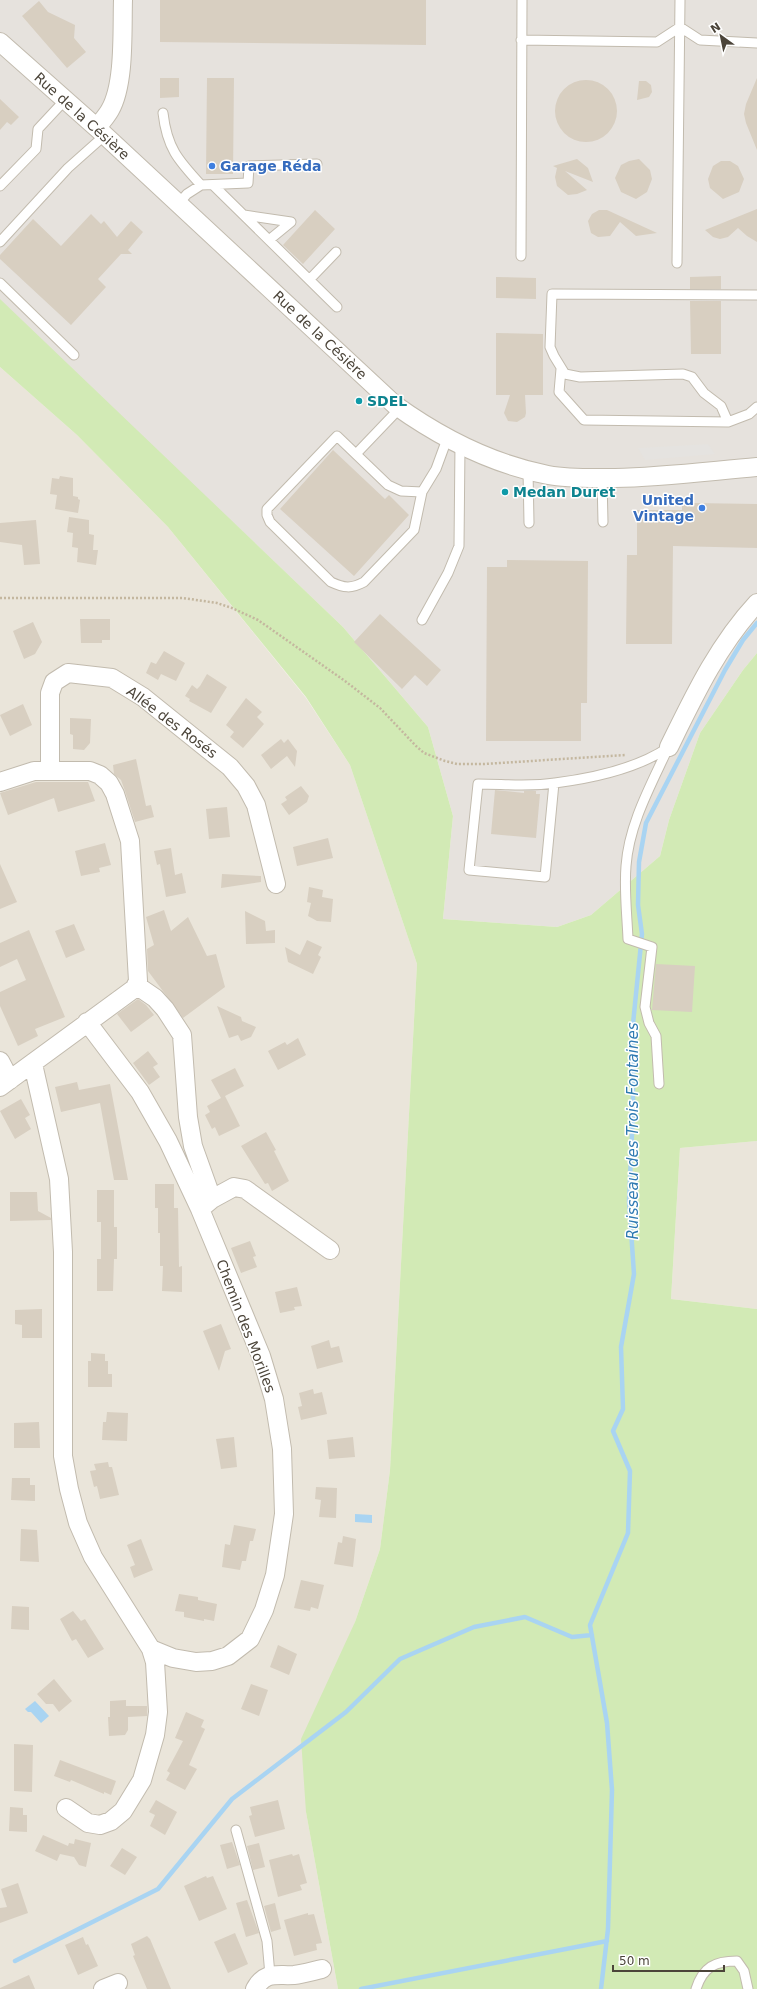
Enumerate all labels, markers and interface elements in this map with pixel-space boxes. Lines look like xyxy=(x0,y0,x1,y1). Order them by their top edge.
north arrow xyxy=(701,16,741,56)
text: N xyxy=(708,20,723,36)
street label: Rue de la Césière xyxy=(31,69,133,163)
place label: Garage Réda xyxy=(220,158,321,174)
marker: Garage Réda xyxy=(207,161,217,171)
street label: Rue de la Césière xyxy=(270,287,370,383)
place label: SDEL xyxy=(367,393,407,409)
marker: SDEL xyxy=(354,396,364,406)
place label: Medan Duret xyxy=(513,484,616,500)
marker: Medan Duret xyxy=(500,487,510,497)
place label: United Vintage xyxy=(633,492,694,524)
marker: United Vintage xyxy=(697,503,707,513)
street label: Allée des Rosés xyxy=(124,683,220,761)
water label: Ruisseau des Trois Fontaines xyxy=(624,1022,642,1239)
street label: Chemin des Morilles xyxy=(213,1257,279,1395)
scale bar xyxy=(613,1947,724,1973)
text: 50 m xyxy=(619,1954,650,1968)

